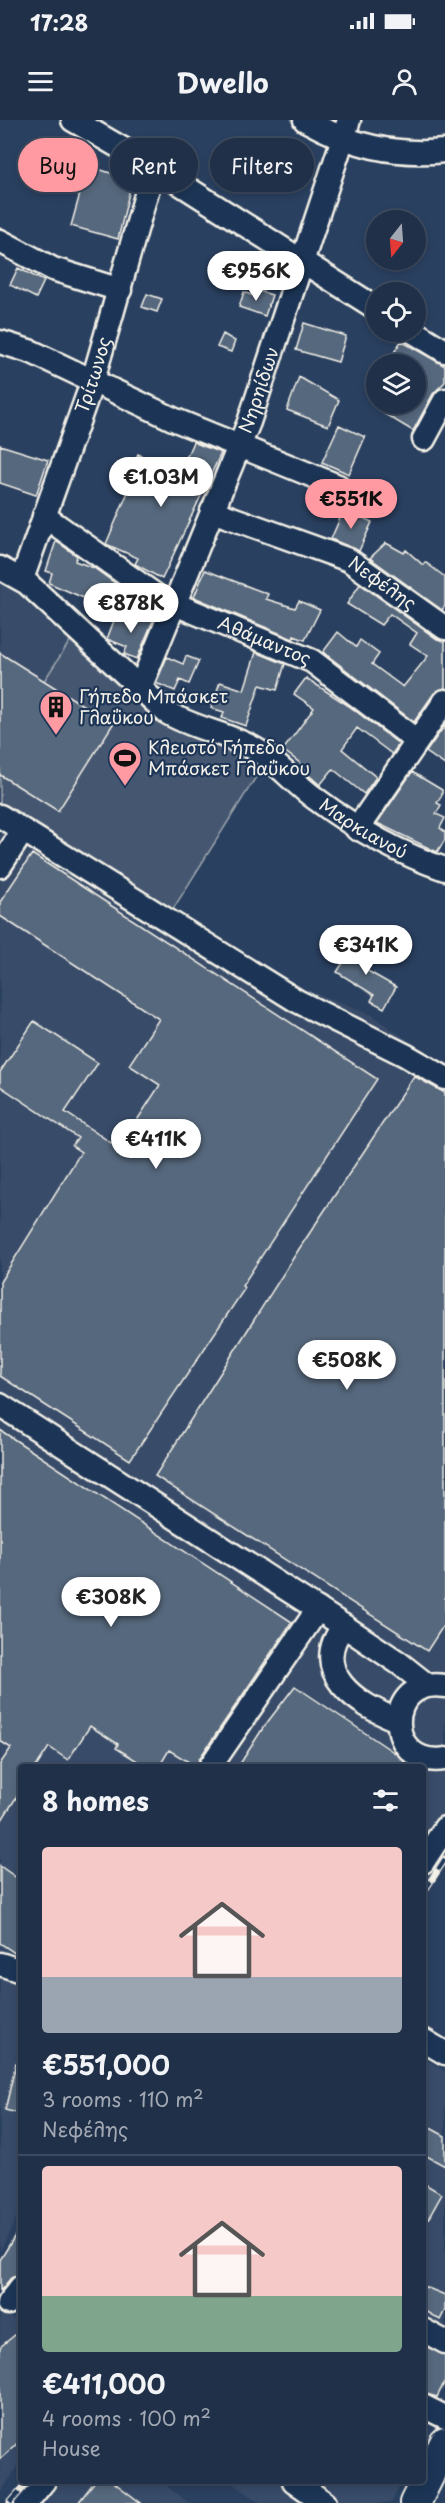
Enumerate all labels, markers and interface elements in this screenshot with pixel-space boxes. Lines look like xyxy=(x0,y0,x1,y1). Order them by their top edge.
text: 17:28 xyxy=(30,5,88,38)
text: Dwello xyxy=(176,61,269,102)
icon: menu xyxy=(24,65,57,98)
icon: person xyxy=(388,65,421,98)
chip: Buy xyxy=(18,138,98,192)
chip: Rent xyxy=(110,138,198,192)
chip: Filters xyxy=(210,138,314,192)
north arrow xyxy=(366,210,426,270)
map controls xyxy=(366,210,426,414)
pin: €956K xyxy=(214,251,298,302)
text: €956K xyxy=(221,255,291,285)
button: locate xyxy=(366,282,426,342)
street label: Τρίτωνος xyxy=(67,333,117,417)
street label: Νηρηίδων xyxy=(231,343,285,437)
button: layers xyxy=(366,354,426,414)
pin: €1.03M xyxy=(112,457,210,508)
text: €1.03M xyxy=(123,461,199,491)
pin: €551K xyxy=(309,479,393,530)
text: €551K xyxy=(319,483,383,513)
street label: Νεφέλης xyxy=(343,549,422,616)
pin: €878K xyxy=(89,583,173,634)
text: €878K xyxy=(97,587,165,617)
street label: Αθάμαντος xyxy=(214,608,316,671)
place label: Γήπεδο Μπάσκετ Γλαΰκου xyxy=(79,682,229,730)
building icon: Γήπεδο Μπάσκετ Γλαΰκου xyxy=(38,689,74,736)
place label: Κλειστό Γήπεδο Μπάσκετ Γλαΰκου xyxy=(148,733,310,781)
sports icon: Κλειστό Γήπεδο Μπάσκετ Γλαΰκου xyxy=(107,740,143,787)
street label: Μαρκιανού xyxy=(314,791,412,865)
pin: €341K xyxy=(324,925,408,976)
text: €341K xyxy=(333,929,399,959)
pin: €411K xyxy=(114,1119,198,1170)
text: €411K xyxy=(125,1123,187,1153)
pin: €508K xyxy=(305,1340,389,1391)
text: €508K xyxy=(312,1344,382,1374)
pin: €308K xyxy=(69,1577,153,1628)
text: €308K xyxy=(75,1581,147,1611)
text: 8 homes xyxy=(42,1781,149,1820)
icon: filters xyxy=(369,1784,402,1817)
icon: home xyxy=(168,1886,276,1994)
text: €551,000 xyxy=(42,2045,170,2084)
text: 3 rooms · 110 m² xyxy=(42,2084,204,2114)
text: Νεφέλης xyxy=(42,2114,128,2144)
icon: home xyxy=(168,2205,276,2313)
text: €411,000 xyxy=(42,2364,165,2403)
text: 4 rooms · 100 m² xyxy=(42,2403,211,2433)
text: House xyxy=(42,2433,101,2463)

